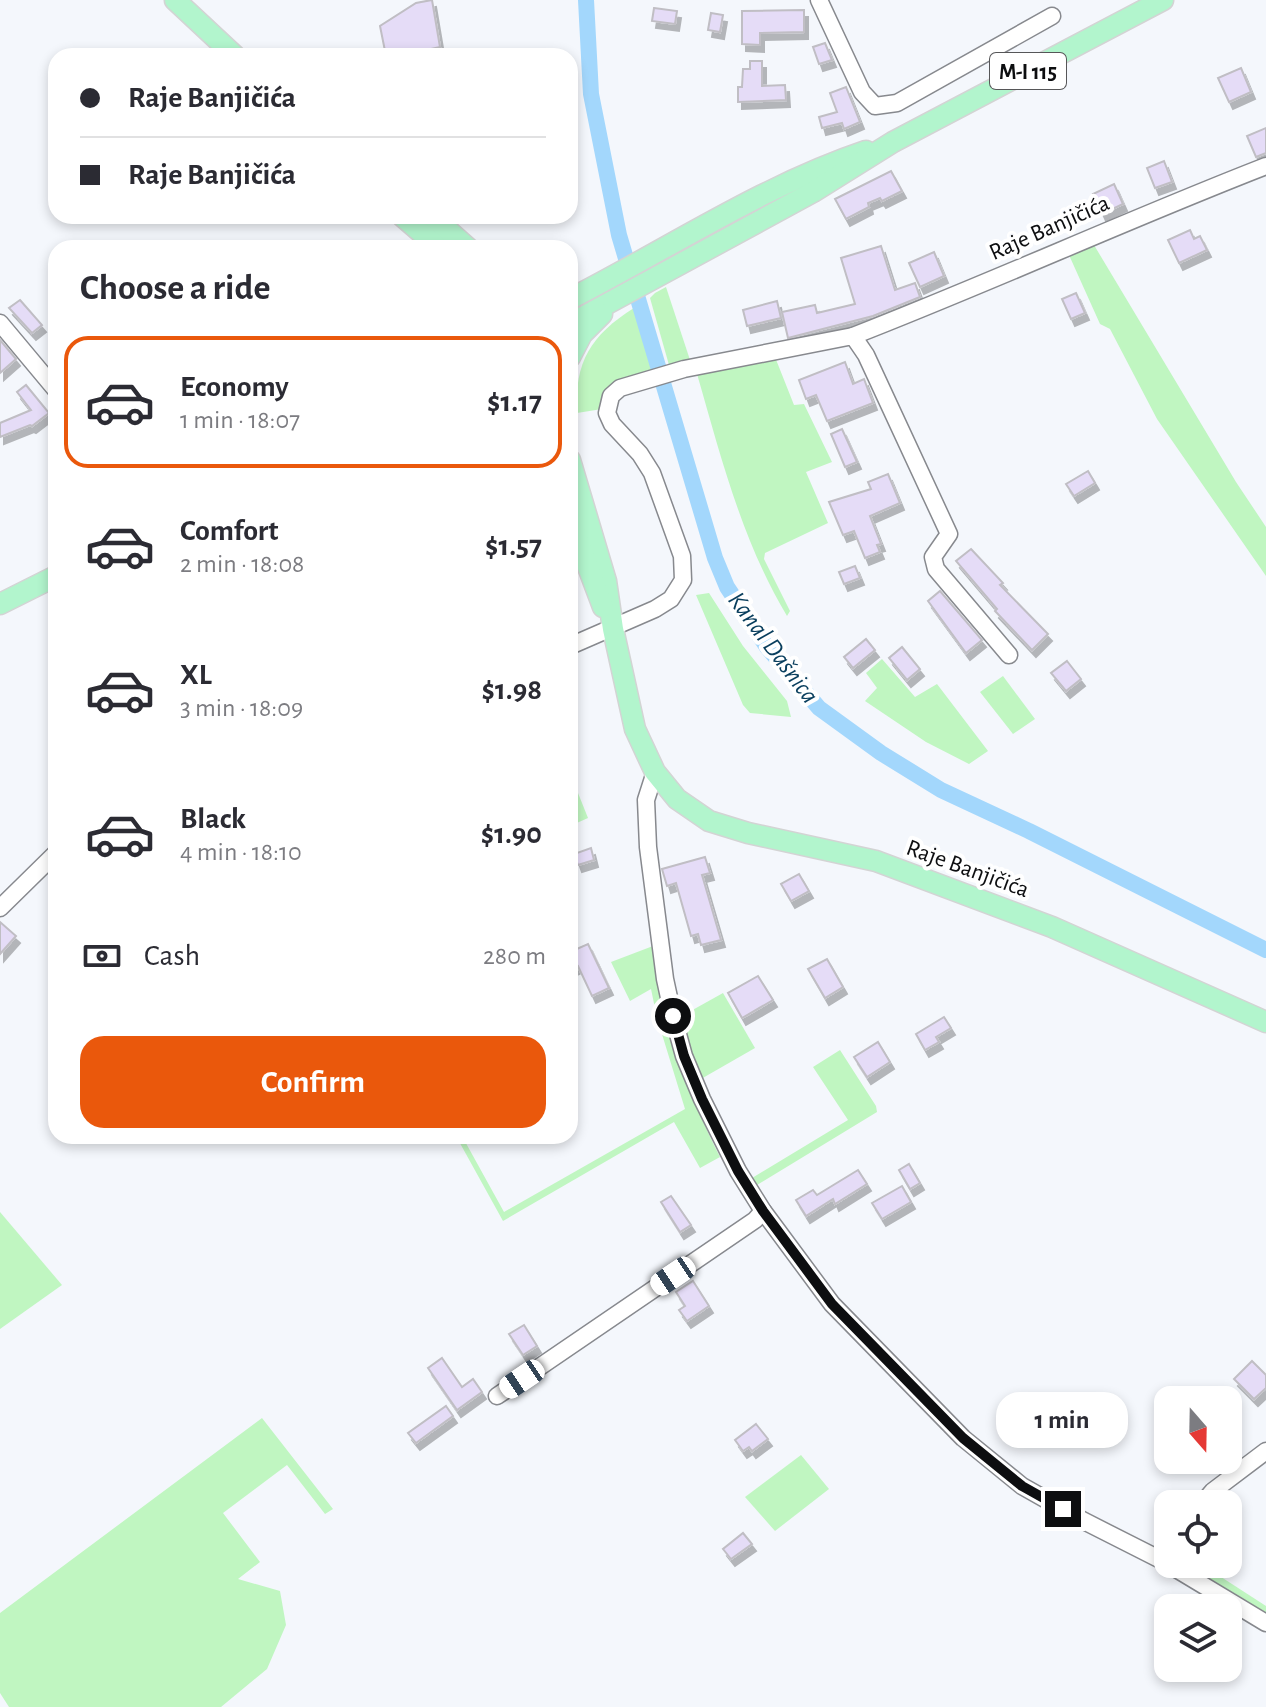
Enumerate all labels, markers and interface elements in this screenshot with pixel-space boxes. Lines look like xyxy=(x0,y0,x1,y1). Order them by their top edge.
road number: M-I 115 xyxy=(990,53,1066,89)
text: Raje Banjičića xyxy=(128,83,296,113)
text: Raje Banjičića xyxy=(128,160,296,190)
street label: Raje Banjičića xyxy=(986,191,1113,265)
text: Choose a ride xyxy=(80,270,270,306)
icon: car xyxy=(84,366,156,438)
text: Economy xyxy=(180,372,289,402)
text: $1.17 xyxy=(487,387,542,417)
text: 1 min · 18:07 xyxy=(180,407,300,433)
icon: car xyxy=(84,510,156,582)
text: Comfort xyxy=(180,516,279,546)
text: $1.57 xyxy=(485,531,542,561)
text: 2 min · 18:08 xyxy=(180,551,304,577)
water label: Kanal Dašnica xyxy=(723,587,823,708)
icon: car xyxy=(84,654,156,726)
text: XL xyxy=(180,660,212,690)
text: $1.98 xyxy=(482,675,542,705)
text: 3 min · 18:09 xyxy=(180,695,303,721)
icon: car xyxy=(84,798,156,870)
text: Black xyxy=(180,804,246,834)
text: $1.90 xyxy=(481,819,542,849)
street label: Raje Banjičića xyxy=(903,836,1032,902)
text: 4 min · 18:10 xyxy=(180,839,302,865)
icon: cash xyxy=(80,934,124,978)
text: Cash xyxy=(144,941,200,971)
text: 280 m xyxy=(483,943,546,969)
route start xyxy=(655,998,691,1034)
button: Confirm xyxy=(80,1036,546,1128)
car xyxy=(646,1253,700,1299)
car xyxy=(495,1356,549,1402)
north arrow xyxy=(1154,1386,1242,1474)
map controls xyxy=(1154,1386,1242,1682)
callout: 1 min xyxy=(997,1393,1129,1449)
text: 1 min xyxy=(1035,1407,1089,1433)
button: locate xyxy=(1154,1490,1242,1578)
route end xyxy=(1045,1491,1081,1527)
button: layers xyxy=(1154,1594,1242,1682)

